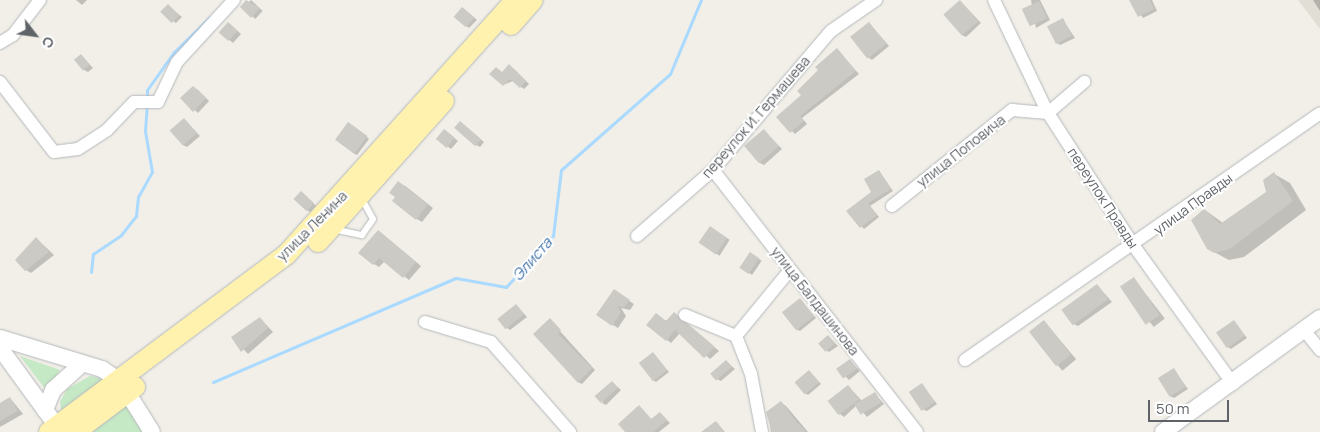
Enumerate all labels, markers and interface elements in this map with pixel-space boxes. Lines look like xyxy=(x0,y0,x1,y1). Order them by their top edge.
north arrow xyxy=(10,10,60,60)
text: С xyxy=(38,34,59,52)
street label: переулок И. Гермашева xyxy=(698,53,814,181)
street label: улица Поповича xyxy=(914,111,1008,191)
street label: переулок Правды xyxy=(1064,145,1142,251)
street label: улица Правды xyxy=(1150,170,1236,238)
street label: улица Ленина xyxy=(273,187,351,265)
water label: Элиста xyxy=(508,234,556,284)
street label: улица Балдашинова xyxy=(767,243,863,359)
scale bar xyxy=(1150,390,1231,422)
text: 50 m xyxy=(1156,398,1190,419)

